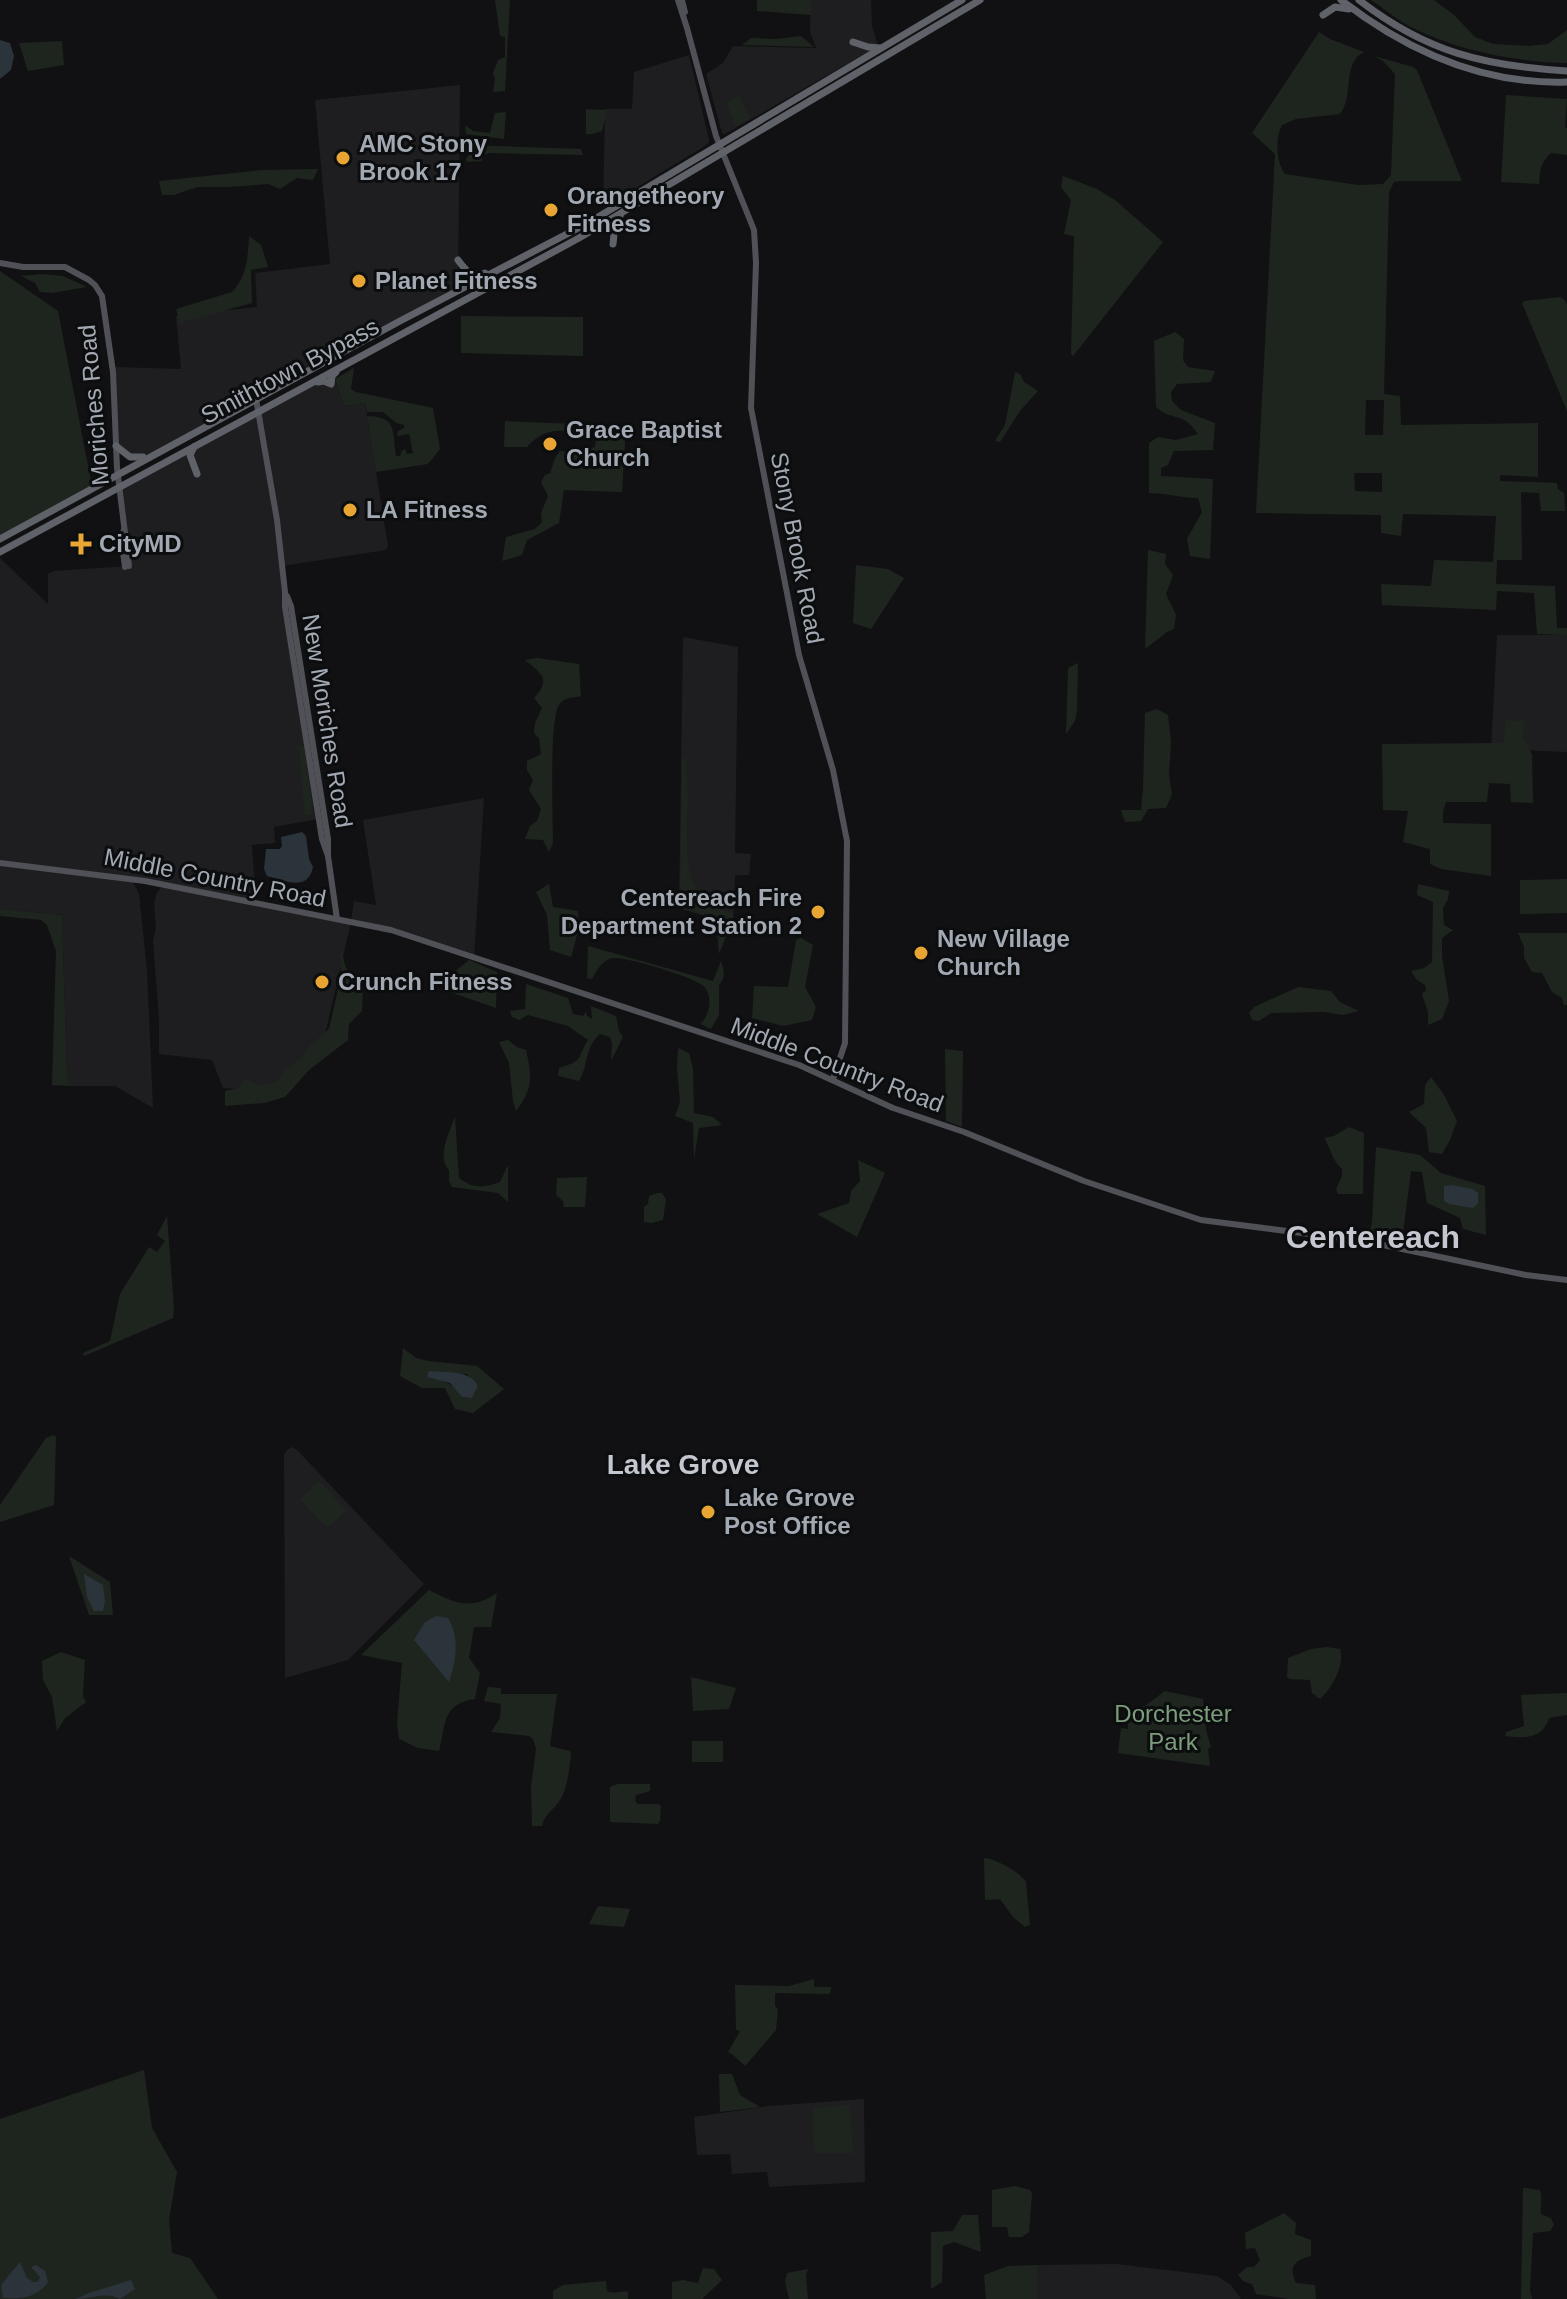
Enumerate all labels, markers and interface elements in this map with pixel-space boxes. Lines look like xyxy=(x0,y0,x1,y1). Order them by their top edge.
place label: AMC Stony Brook 17 xyxy=(359,130,488,185)
marker: AMC Stony Brook 17 xyxy=(334,149,352,167)
place label: Orangetheory Fitness xyxy=(567,182,725,237)
marker: Orangetheory Fitness xyxy=(542,201,560,219)
place label: Planet Fitness xyxy=(375,267,538,294)
marker: Planet Fitness xyxy=(350,272,368,290)
street label: Smithtown Bypass xyxy=(196,312,383,429)
street label: Moriches Road xyxy=(73,323,114,487)
place label: Grace Baptist Church xyxy=(566,416,722,471)
marker: Grace Baptist Church xyxy=(541,435,559,453)
street label: Stony Brook Road xyxy=(766,450,829,646)
place label: LA Fitness xyxy=(366,496,488,523)
marker: LA Fitness xyxy=(341,501,359,519)
place label: CityMD xyxy=(99,530,182,557)
marker: CityMD xyxy=(70,533,92,555)
street label: New Moriches Road xyxy=(297,612,358,830)
street label: Middle Country Road xyxy=(102,843,328,912)
place label: Centereach Fire Department Station 2 xyxy=(561,884,802,939)
marker: Centereach Fire Department Station 2 xyxy=(809,903,827,921)
place label: New Village Church xyxy=(937,925,1070,980)
marker: New Village Church xyxy=(912,944,930,962)
place label: Crunch Fitness xyxy=(338,968,513,995)
marker: Crunch Fitness xyxy=(313,973,331,991)
street label: Middle Country Road xyxy=(727,1012,947,1118)
district label: Centereach xyxy=(1286,1219,1460,1255)
district label: Lake Grove xyxy=(607,1449,759,1480)
place label: Lake Grove Post Office xyxy=(724,1484,855,1539)
marker: Lake Grove Post Office xyxy=(699,1503,717,1521)
park label: Dorchester Park xyxy=(1114,1700,1232,1755)

